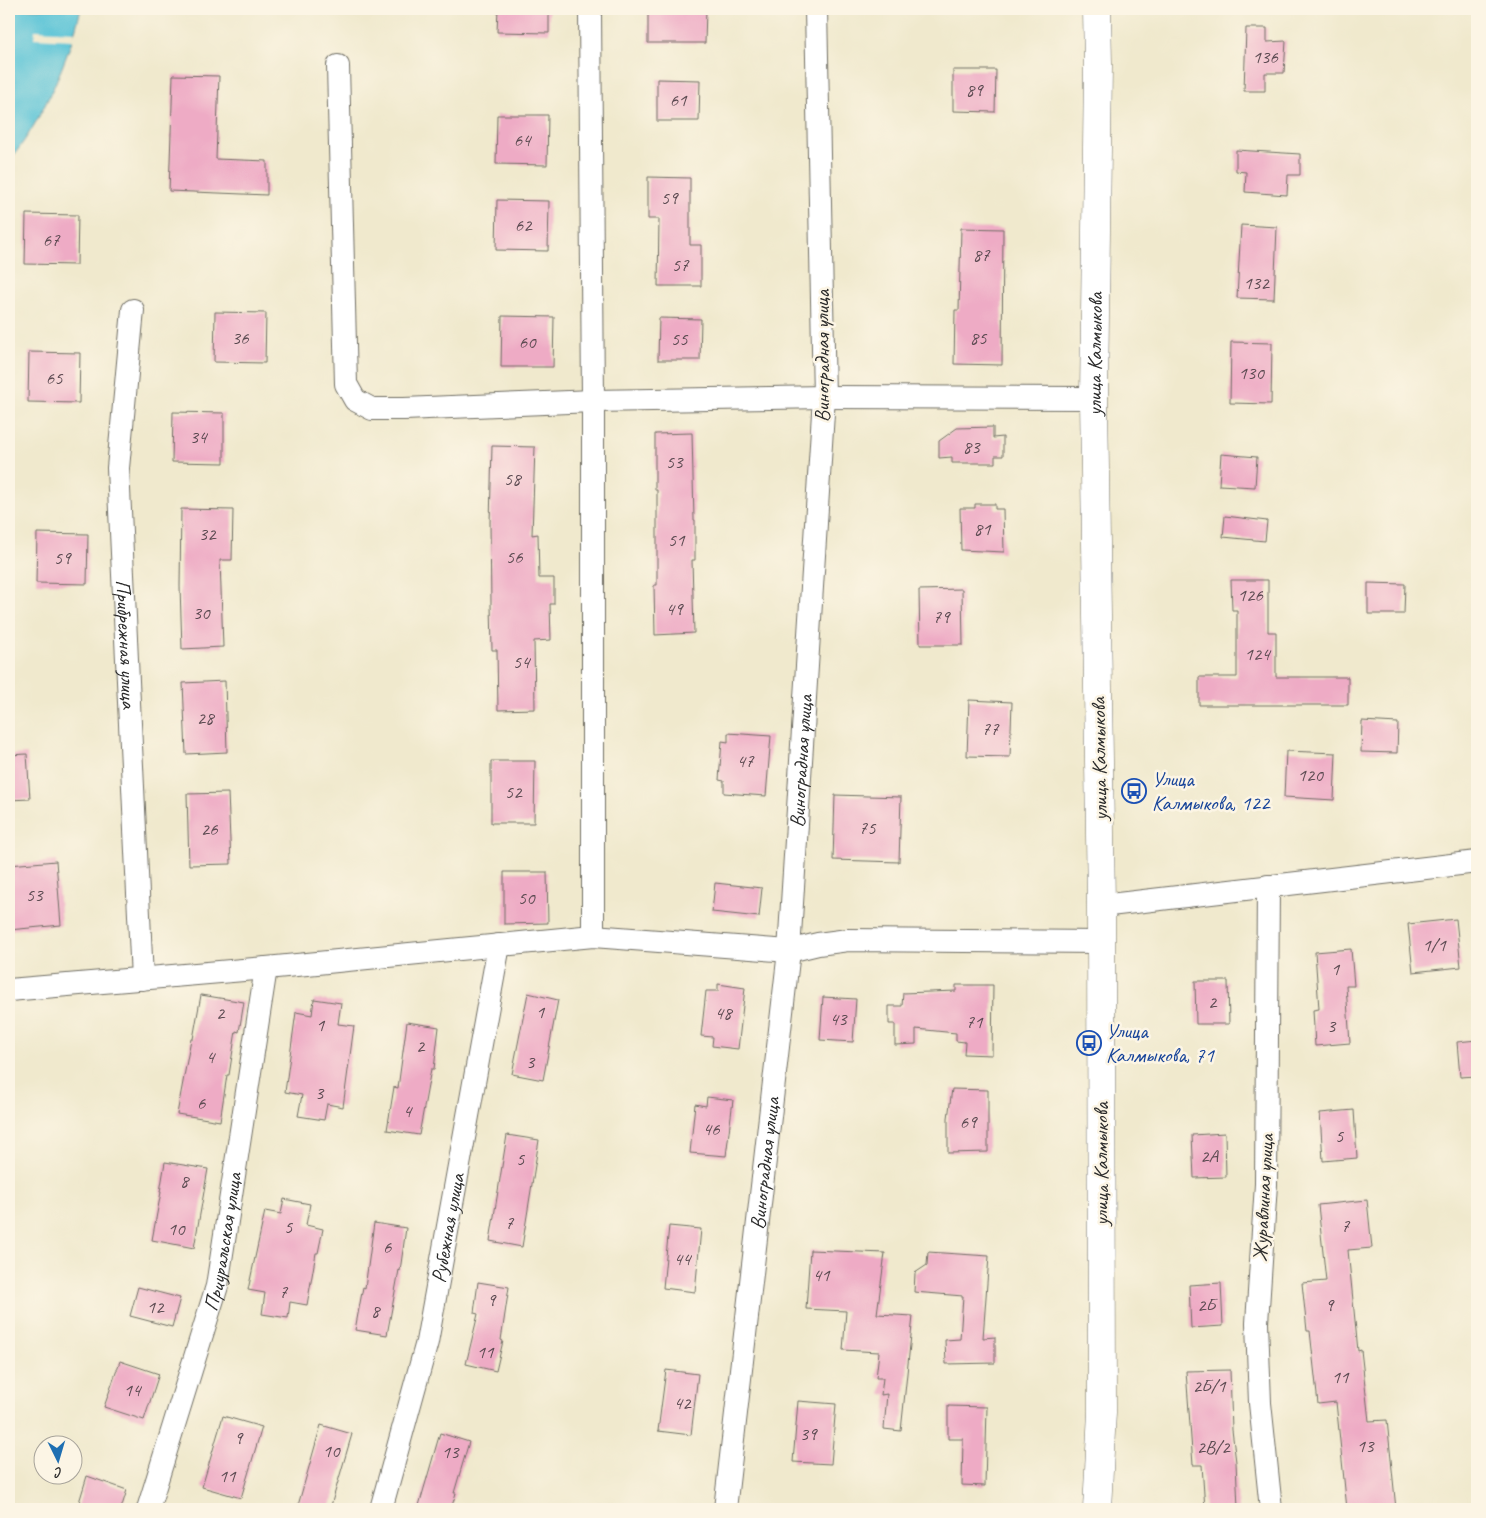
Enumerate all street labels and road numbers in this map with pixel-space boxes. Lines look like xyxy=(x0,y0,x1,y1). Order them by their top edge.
street label: Виноградная улица xyxy=(809,288,835,422)
street label: улица Калмыкова xyxy=(1081,291,1108,418)
street label: Прибрежная улица xyxy=(110,579,142,711)
street label: Виноградная улица xyxy=(784,692,818,828)
street label: улица Калмыкова xyxy=(1085,696,1113,823)
street label: Виноградная улица xyxy=(744,1094,785,1231)
street label: улица Калмыкова xyxy=(1088,1101,1114,1228)
street label: Журавлиная улица xyxy=(1247,1132,1279,1263)
street label: Приуральская улица xyxy=(197,1169,248,1314)
street label: Рубежная улица xyxy=(425,1170,471,1285)

